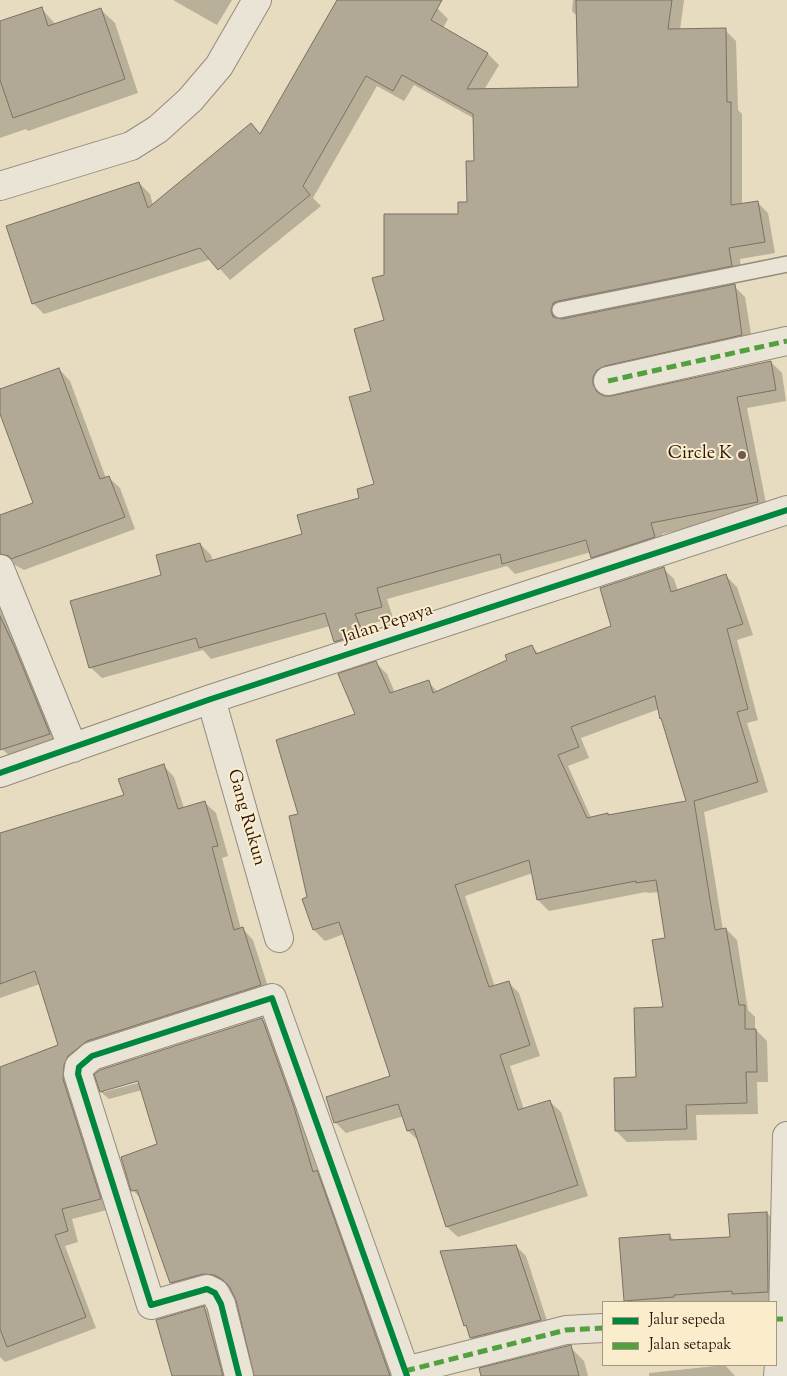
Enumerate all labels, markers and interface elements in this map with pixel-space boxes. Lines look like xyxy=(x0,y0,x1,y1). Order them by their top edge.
place label: Circle K xyxy=(668,444,732,466)
marker: Circle K xyxy=(736,449,748,461)
street label: Jalan Pepaya xyxy=(340,600,436,650)
street label: Gang Rukun xyxy=(221,767,269,869)
legend xyxy=(602,1301,777,1366)
text: Jalur sepeda xyxy=(649,1310,725,1331)
text: Jalan setapak xyxy=(649,1335,732,1356)

